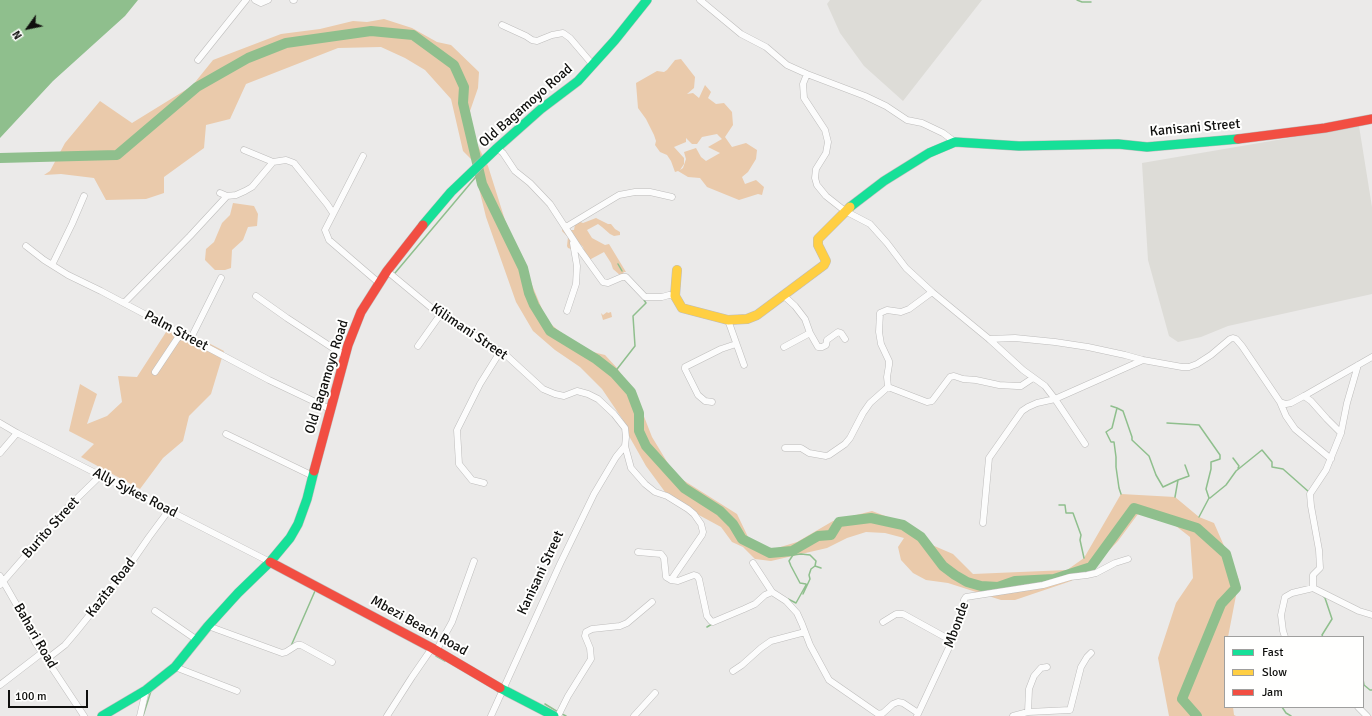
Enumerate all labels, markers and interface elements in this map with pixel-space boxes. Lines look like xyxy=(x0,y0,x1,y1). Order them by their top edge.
north arrow xyxy=(8,8,48,48)
text: N xyxy=(10,28,25,42)
street label: Old Bagamoyo Road xyxy=(476,61,576,151)
street label: Kanisani Street xyxy=(1149,116,1241,140)
street label: Kilimani Street xyxy=(427,300,511,364)
street label: Palm Street xyxy=(141,307,211,355)
street label: Old Bagamoyo Road xyxy=(302,318,352,436)
street label: Ally Sykes Road xyxy=(90,464,180,522)
street label: Burito Street xyxy=(19,494,83,562)
street label: Kanisani Street xyxy=(514,528,568,618)
street label: Kazita Road xyxy=(83,555,139,621)
street label: Mbezi Beach Road xyxy=(367,592,471,660)
street label: Bahari Road xyxy=(10,600,60,672)
street label: Mbonde xyxy=(941,600,973,650)
legend xyxy=(1224,636,1364,708)
text: Fast xyxy=(1262,645,1283,660)
text: Slow xyxy=(1262,665,1287,680)
scale bar xyxy=(10,682,90,708)
text: Jam xyxy=(1262,685,1283,700)
text: 100 m xyxy=(15,689,47,704)

